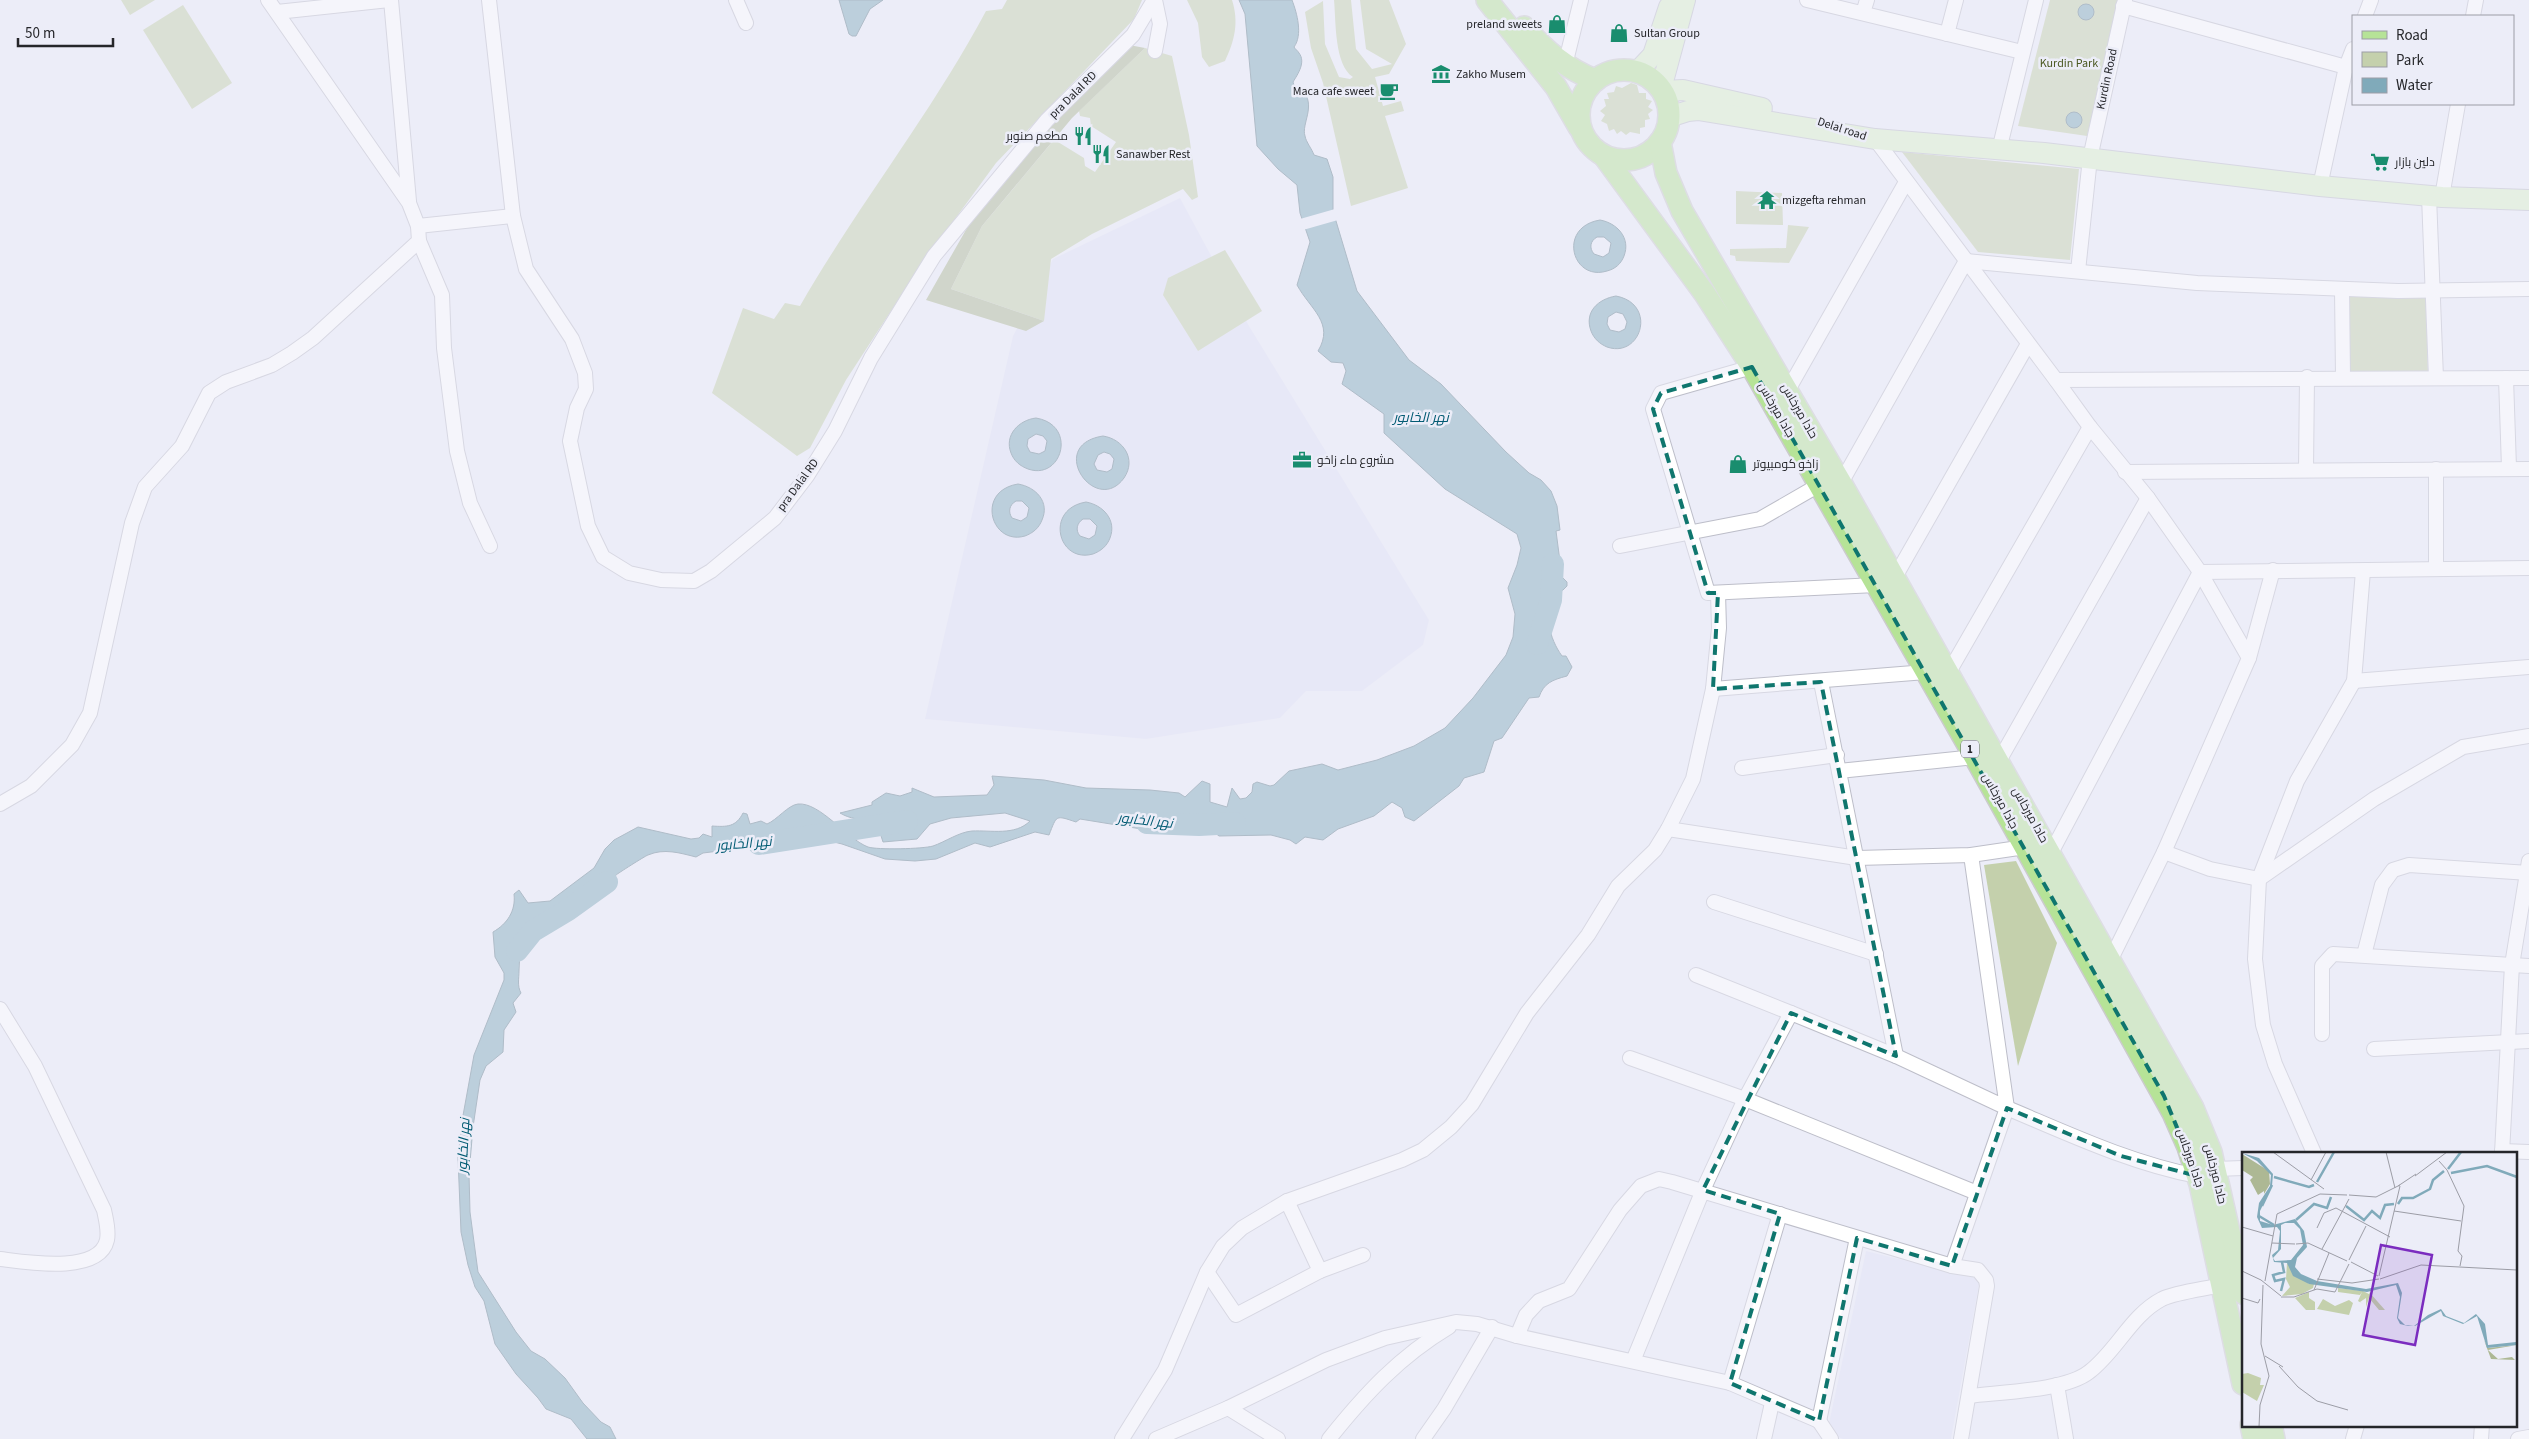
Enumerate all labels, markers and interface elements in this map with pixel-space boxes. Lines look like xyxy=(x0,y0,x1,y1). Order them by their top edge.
shop icon: preland sweets xyxy=(1546,13,1568,35)
scale bar xyxy=(18,15,112,47)
legend xyxy=(2352,15,2514,105)
place label: preland sweets xyxy=(1466,16,1542,33)
shop icon: Sultan Group xyxy=(1608,22,1630,44)
text: 50 m xyxy=(25,23,55,44)
place label: Sultan Group xyxy=(1634,25,1700,42)
text: Road xyxy=(2396,25,2428,46)
street label: Kurdin Road xyxy=(2092,47,2122,111)
text: Park xyxy=(2396,50,2425,71)
park label: Kurdin Park xyxy=(2040,55,2098,72)
museum icon: Zakho Musem xyxy=(1430,63,1452,85)
place label: Zakho Musem xyxy=(1456,66,1526,83)
street label: pra Dalal RD xyxy=(1045,67,1101,123)
text: Water xyxy=(2396,75,2433,96)
cafe icon: Maca cafe sweet xyxy=(1378,80,1400,102)
place label: Maca cafe sweet xyxy=(1293,83,1374,100)
street label: Delal road xyxy=(1815,113,1869,145)
restaurant icon: مطعم صنوبر xyxy=(1072,125,1094,147)
place label: مطعم صنوبر xyxy=(1005,128,1068,145)
restaurant icon: Sanawber Rest xyxy=(1090,143,1112,165)
place label: Sanawber Rest xyxy=(1116,146,1190,163)
supermarket icon: دلين بازار xyxy=(2369,151,2391,173)
place label: دلين بازار xyxy=(2394,154,2435,171)
temple icon: mizgefta rehman xyxy=(1756,189,1778,211)
place label: mizgefta rehman xyxy=(1782,192,1866,209)
street label: جادا ميرخاس xyxy=(1753,379,1799,441)
street label: حادا ميرخاس xyxy=(1776,380,1822,442)
water label: نهر الخابور xyxy=(1391,408,1450,428)
office icon: مشروع ماء زاخو xyxy=(1291,449,1313,471)
place label: مشروع ماء زاخو xyxy=(1317,452,1394,469)
shop icon: زاخو كومبيوتر xyxy=(1727,453,1749,475)
street label: pra Dalal RD xyxy=(773,455,823,515)
place label: زاخو كومبيوتر xyxy=(1752,456,1818,473)
road number: 1 xyxy=(1961,741,1979,758)
street label: جادا ميرخاس xyxy=(1978,770,2022,832)
street label: حادا ميرخاس xyxy=(2008,784,2052,846)
water label: نهر الخابور xyxy=(1114,808,1175,834)
water label: نهر الخابور xyxy=(713,832,774,857)
water label: نهر الخابور xyxy=(452,1116,476,1176)
street label: جادا ميرخاس xyxy=(2172,1126,2208,1190)
street label: حادا ميرخاس xyxy=(2199,1142,2231,1206)
inset map xyxy=(2242,1152,2516,1426)

